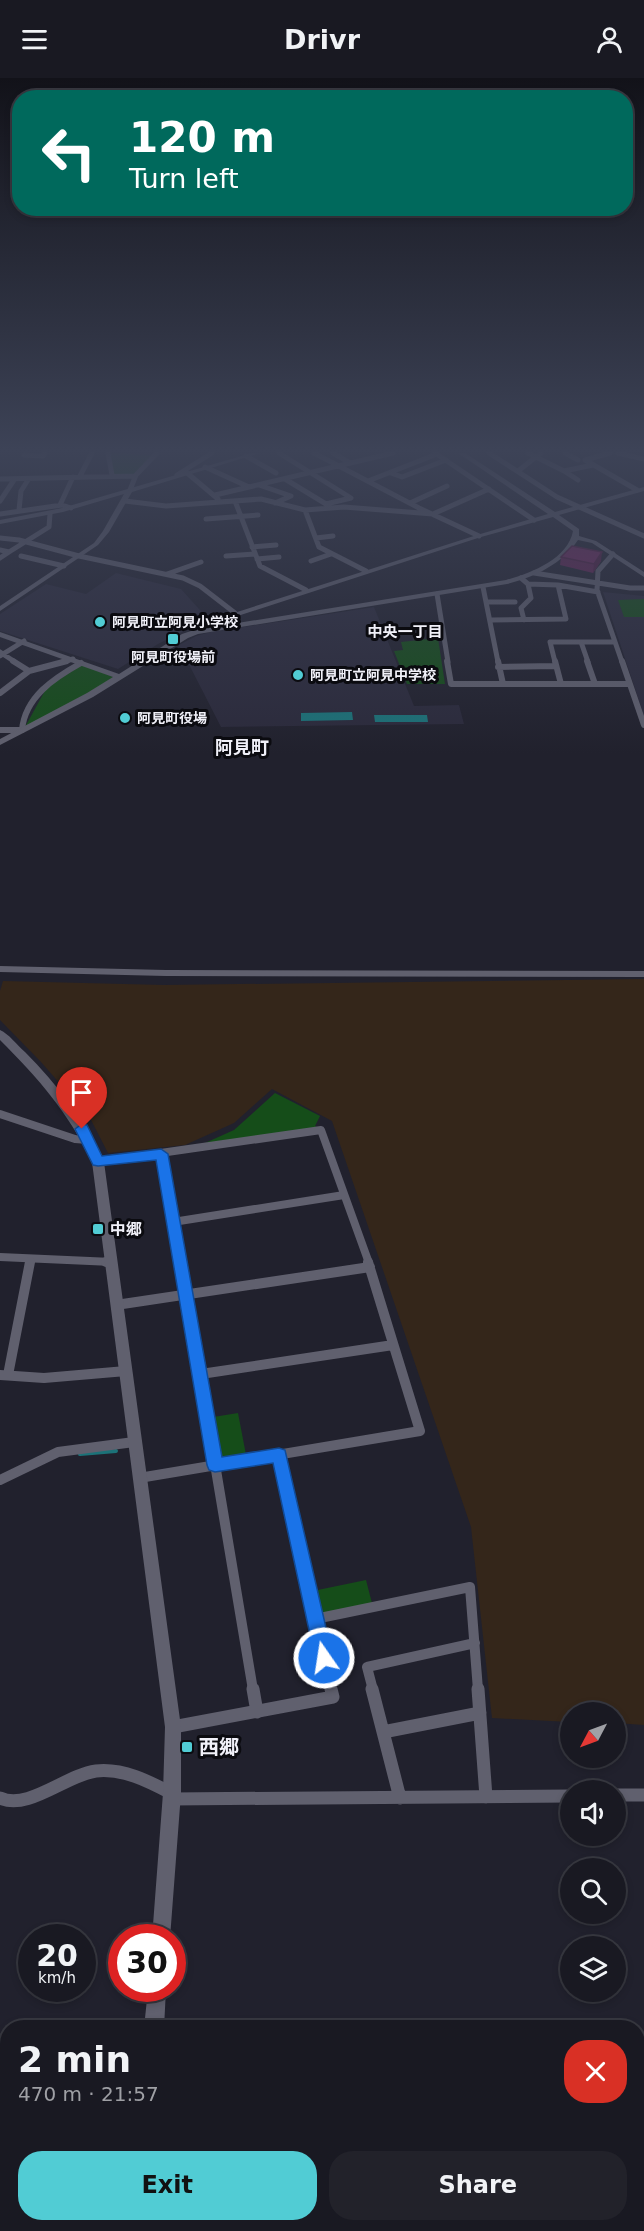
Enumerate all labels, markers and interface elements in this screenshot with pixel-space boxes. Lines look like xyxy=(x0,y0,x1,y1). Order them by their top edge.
icon: menu xyxy=(18,23,51,56)
icon: person xyxy=(593,23,626,56)
text: Drivr xyxy=(284,24,360,55)
text: 120 m xyxy=(129,113,275,162)
icon: left xyxy=(30,114,108,192)
text: Turn left xyxy=(129,163,239,194)
place label: 阿見町立阿見小学校 xyxy=(112,614,238,630)
marker: 阿見町立阿見小学校 xyxy=(93,615,107,629)
district label: 中央一丁目 xyxy=(367,623,443,641)
marker: 阿見町役場前 xyxy=(166,632,180,646)
place label: 阿見町役場前 xyxy=(131,649,215,665)
place label: 阿見町立阿見中学校 xyxy=(310,667,436,683)
marker: 阿見町立阿見中学校 xyxy=(291,668,305,682)
place label: 阿見町役場 xyxy=(137,710,207,726)
marker: 阿見町役場 xyxy=(118,711,132,725)
district label: 阿見町 xyxy=(215,737,269,758)
pin xyxy=(56,1067,107,1129)
icon: arrive xyxy=(65,1076,98,1109)
place label: 中郷 xyxy=(110,1220,142,1239)
marker: 中郷 xyxy=(91,1222,105,1236)
position arrow xyxy=(292,1626,356,1690)
north arrow xyxy=(560,1702,626,1768)
map controls xyxy=(560,1702,626,2002)
place label: 西郷 xyxy=(199,1735,239,1759)
marker: 西郷 xyxy=(180,1740,194,1754)
button: sound xyxy=(560,1780,626,1846)
button: search xyxy=(560,1858,626,1924)
speed limit sign: 30 xyxy=(108,1924,186,2002)
button: layers xyxy=(560,1936,626,2002)
text: 20 xyxy=(36,1938,78,1973)
text: km/h xyxy=(38,1969,76,1987)
text: 2 min xyxy=(18,2039,131,2080)
button: close xyxy=(564,2040,627,2103)
text: 470 m · 21:57 xyxy=(18,2082,159,2106)
button: Exit xyxy=(18,2151,317,2220)
button: Share xyxy=(329,2151,627,2220)

